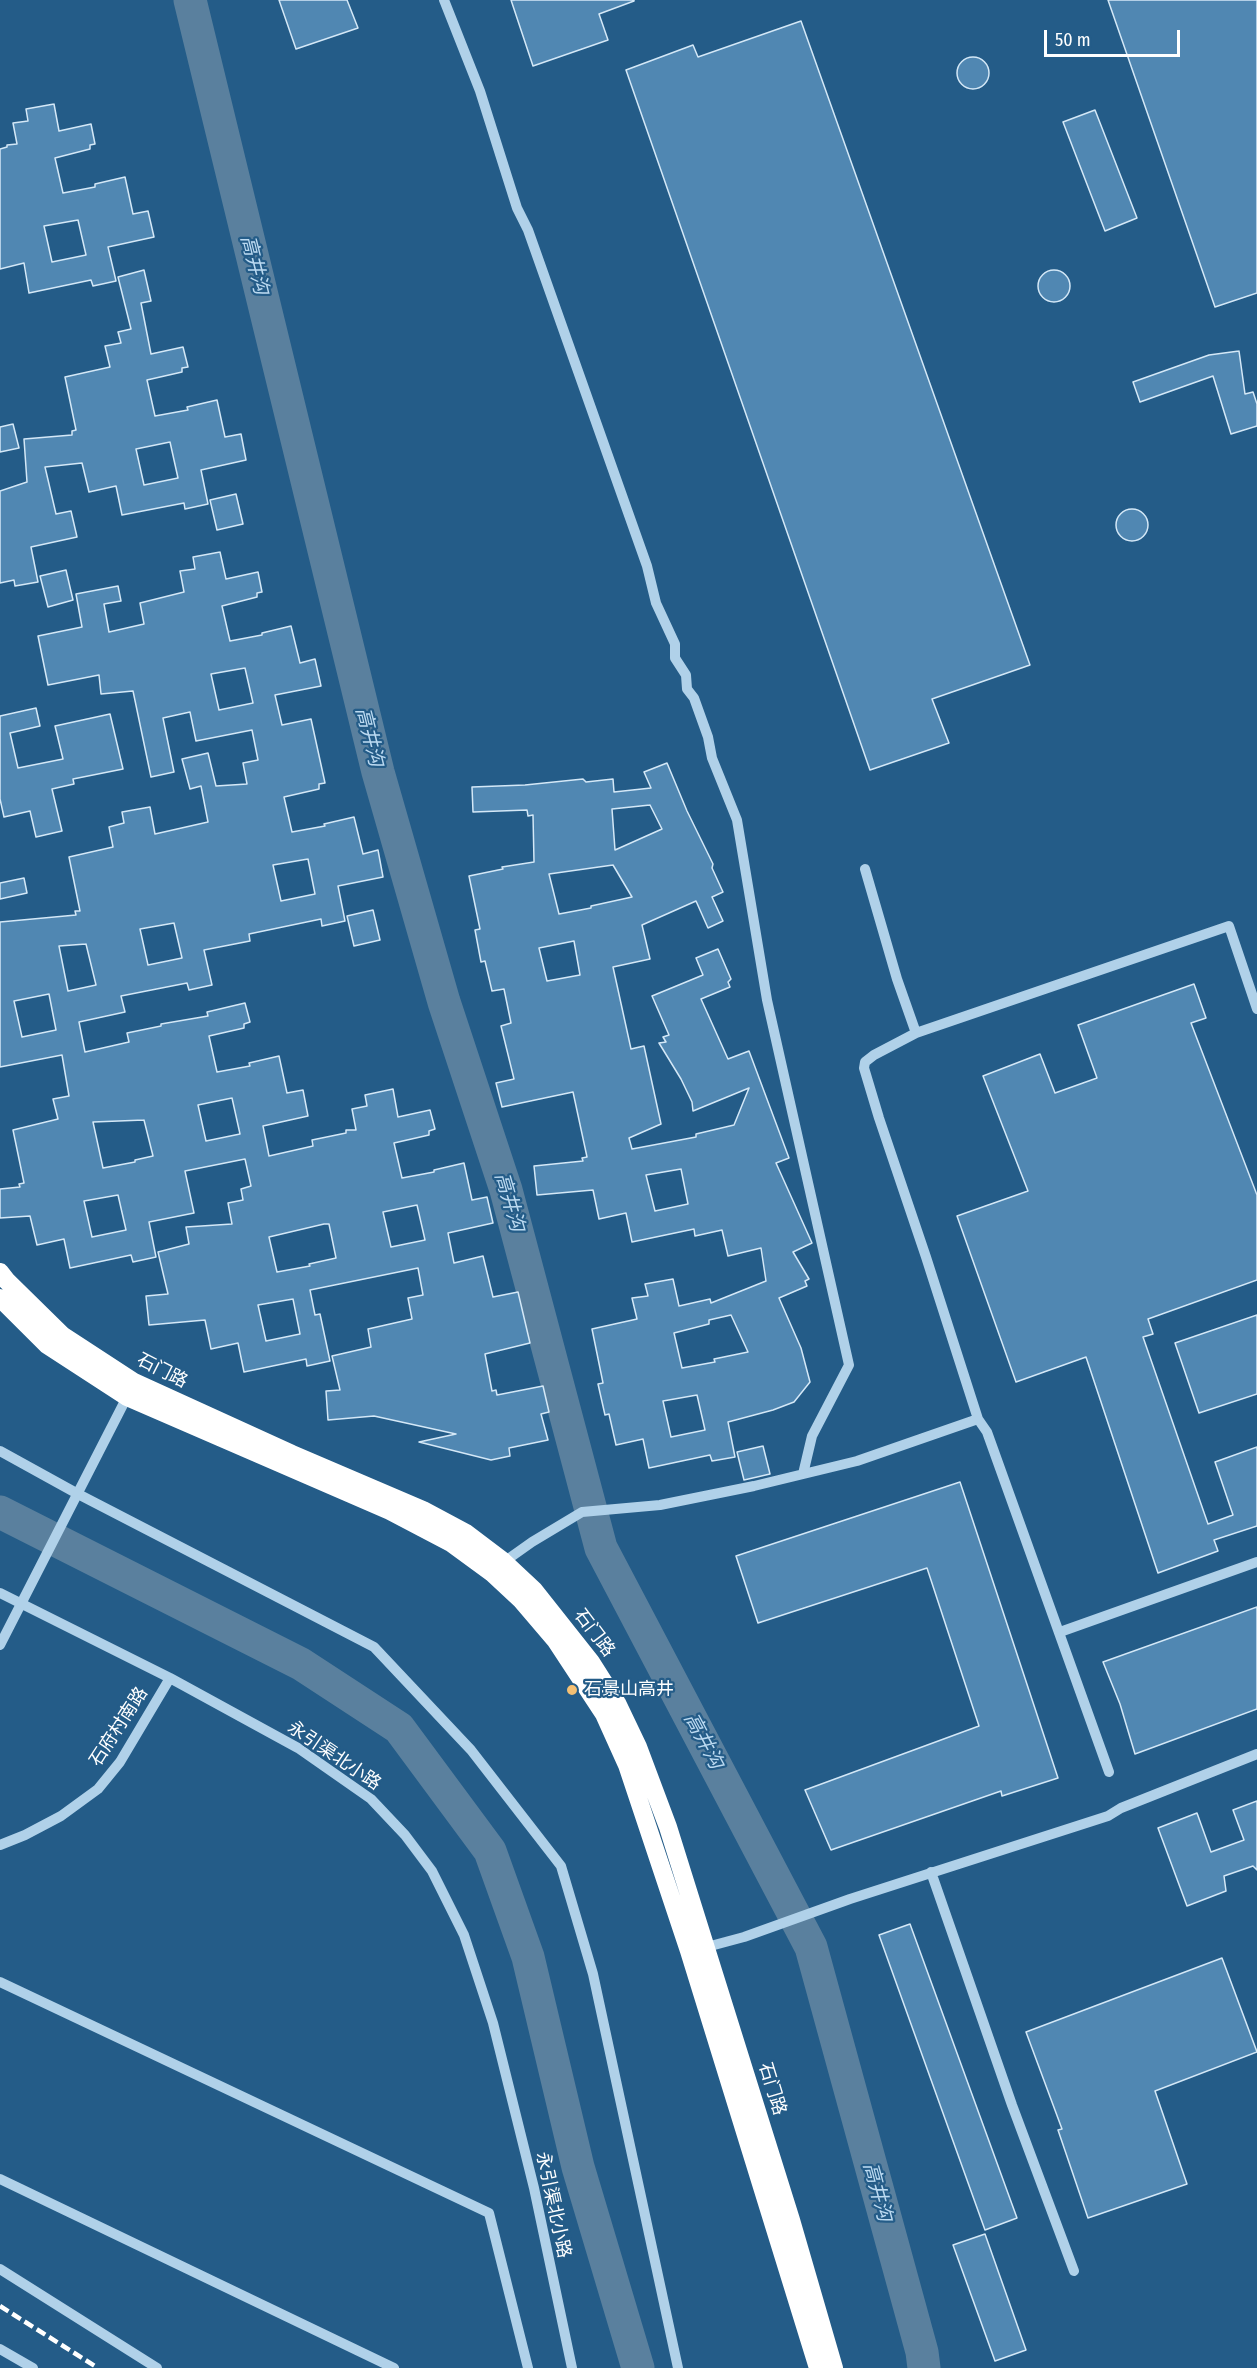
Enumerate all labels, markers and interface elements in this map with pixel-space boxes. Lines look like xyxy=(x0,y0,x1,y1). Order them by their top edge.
scale bar xyxy=(1047,18,1184,56)
text: 50 m xyxy=(1055,29,1091,51)
water label: 高井沟 xyxy=(235,233,273,297)
water label: 高井沟 xyxy=(350,705,388,769)
water label: 高井沟 xyxy=(489,1170,529,1234)
street label: 石门路 xyxy=(133,1349,191,1393)
street label: 石门路 xyxy=(569,1605,619,1661)
place label: 石景山高井 xyxy=(584,1679,674,1701)
street label: 石府村南路 xyxy=(85,1683,153,1771)
marker: 石景山高井 xyxy=(565,1683,579,1697)
water label: 高井沟 xyxy=(678,1709,728,1773)
street label: 永引渠北小路 xyxy=(283,1717,385,1795)
street label: 石门路 xyxy=(754,2060,790,2118)
street label: 永引渠北小路 xyxy=(531,2150,575,2260)
water label: 高井沟 xyxy=(858,2160,896,2224)

